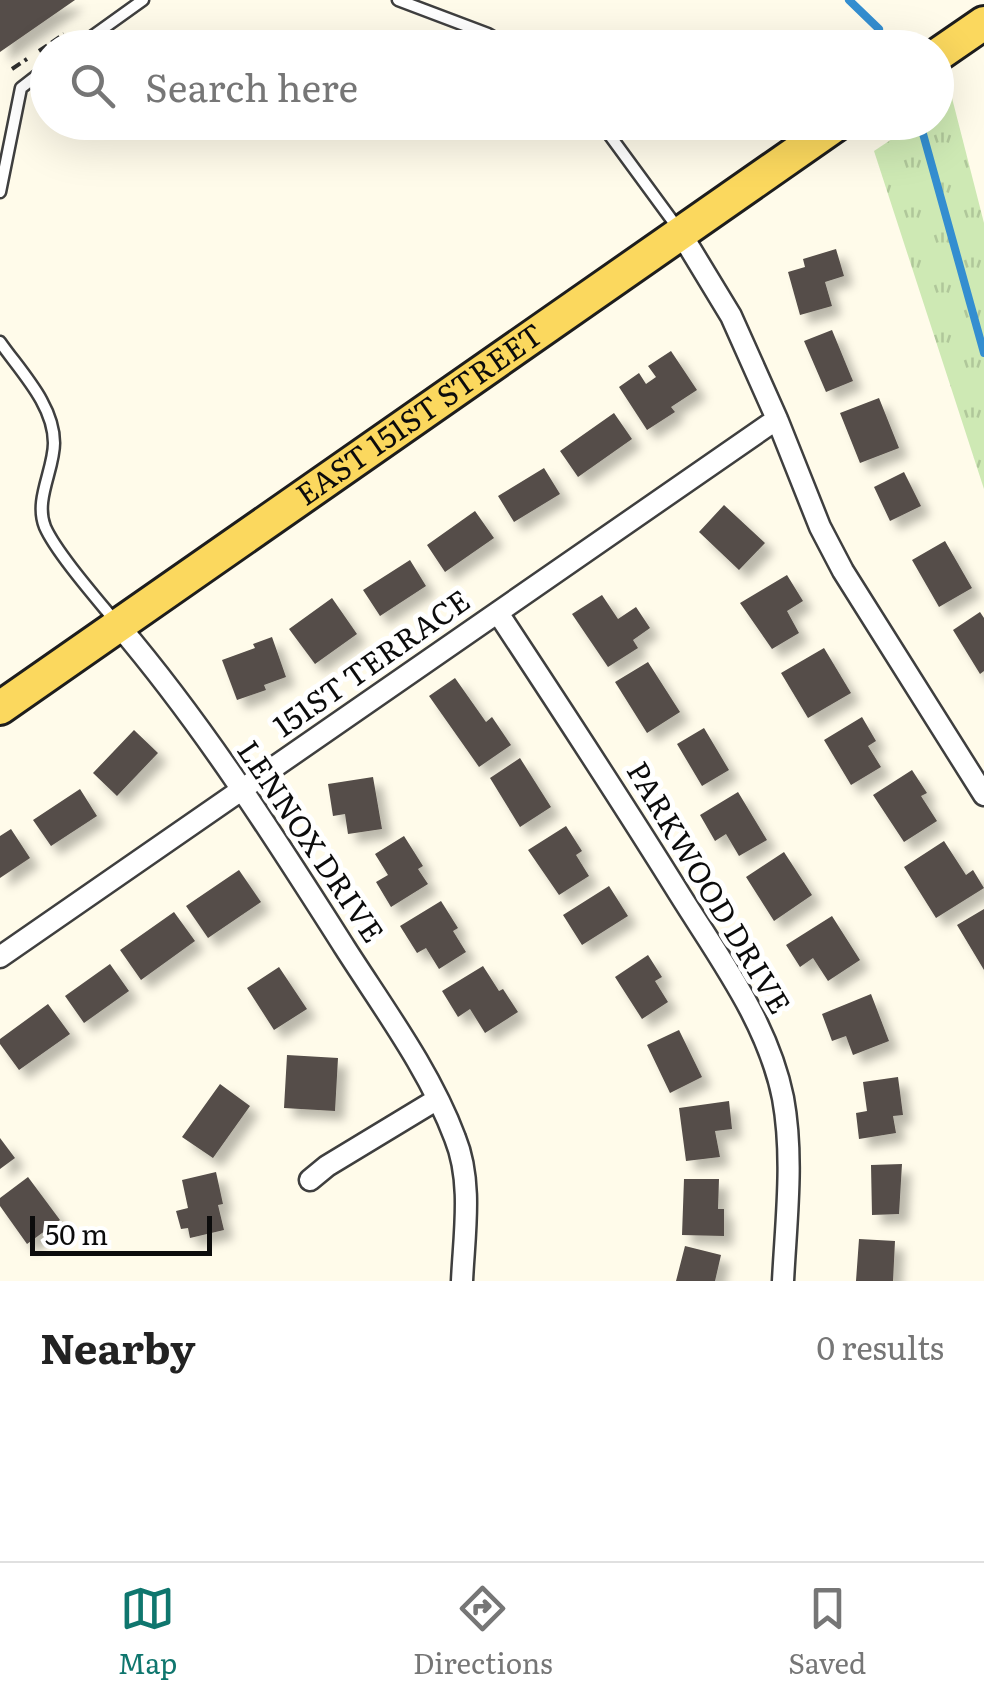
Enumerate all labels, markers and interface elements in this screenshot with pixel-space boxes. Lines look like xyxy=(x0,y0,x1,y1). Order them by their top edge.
search box xyxy=(30,30,954,140)
text: Search here xyxy=(145,57,358,114)
icon: search xyxy=(65,58,120,113)
street label: EAST 151ST STREET xyxy=(286,311,551,514)
street label: 151ST TERRACE xyxy=(263,577,478,746)
street label: LENNOX DRIVE xyxy=(228,730,397,950)
street label: PARKWOOD DRIVE xyxy=(618,752,803,1021)
scale bar xyxy=(30,1211,212,1256)
text: 50 m xyxy=(45,1212,108,1254)
text: Nearby xyxy=(40,1315,196,1377)
text: 0 results xyxy=(816,1322,944,1370)
tab: Map xyxy=(118,1581,177,1683)
tab: Directions xyxy=(413,1581,553,1683)
tab: Saved xyxy=(788,1581,866,1683)

